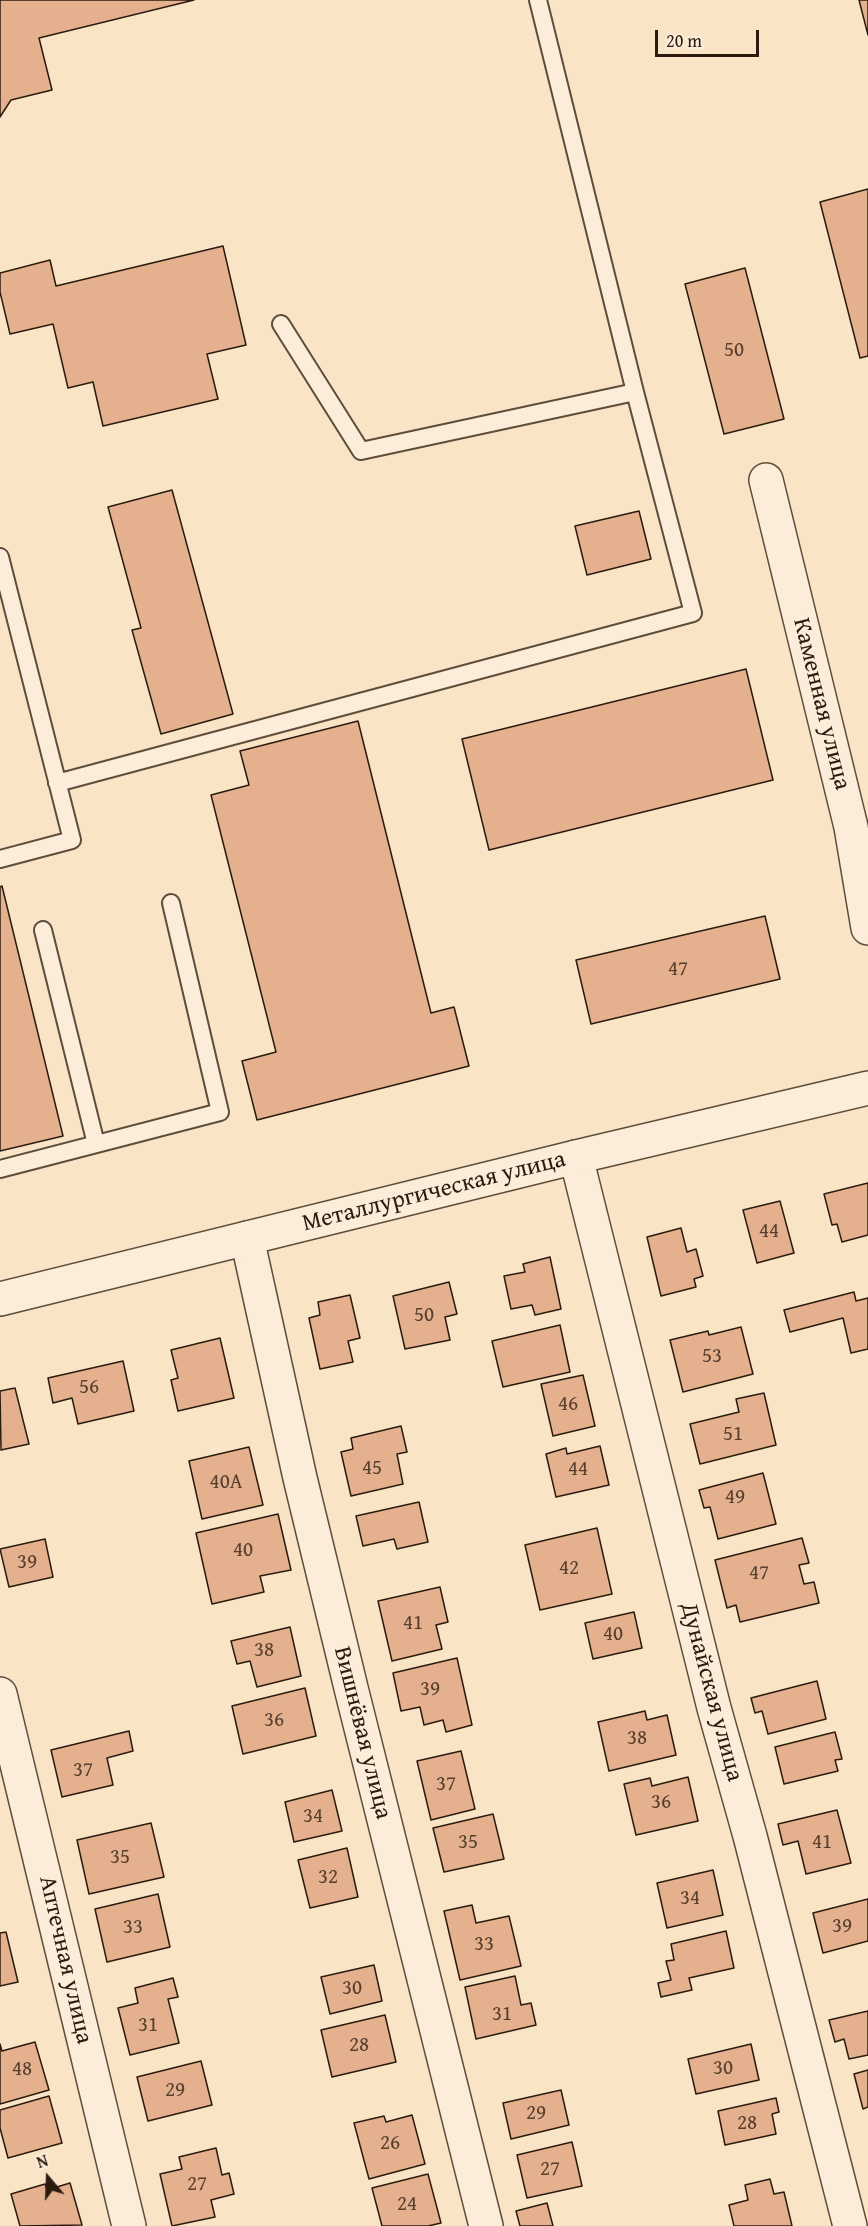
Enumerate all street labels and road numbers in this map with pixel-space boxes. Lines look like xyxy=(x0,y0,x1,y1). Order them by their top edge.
street label: Каменная улица xyxy=(786,615,856,793)
street label: Металлургическая улица xyxy=(299,1145,569,1239)
street label: Дунайская улица xyxy=(673,1599,749,1785)
street label: Вишнёвая улица xyxy=(327,1644,397,1822)
street label: Аптечная улица xyxy=(32,1873,98,2047)

